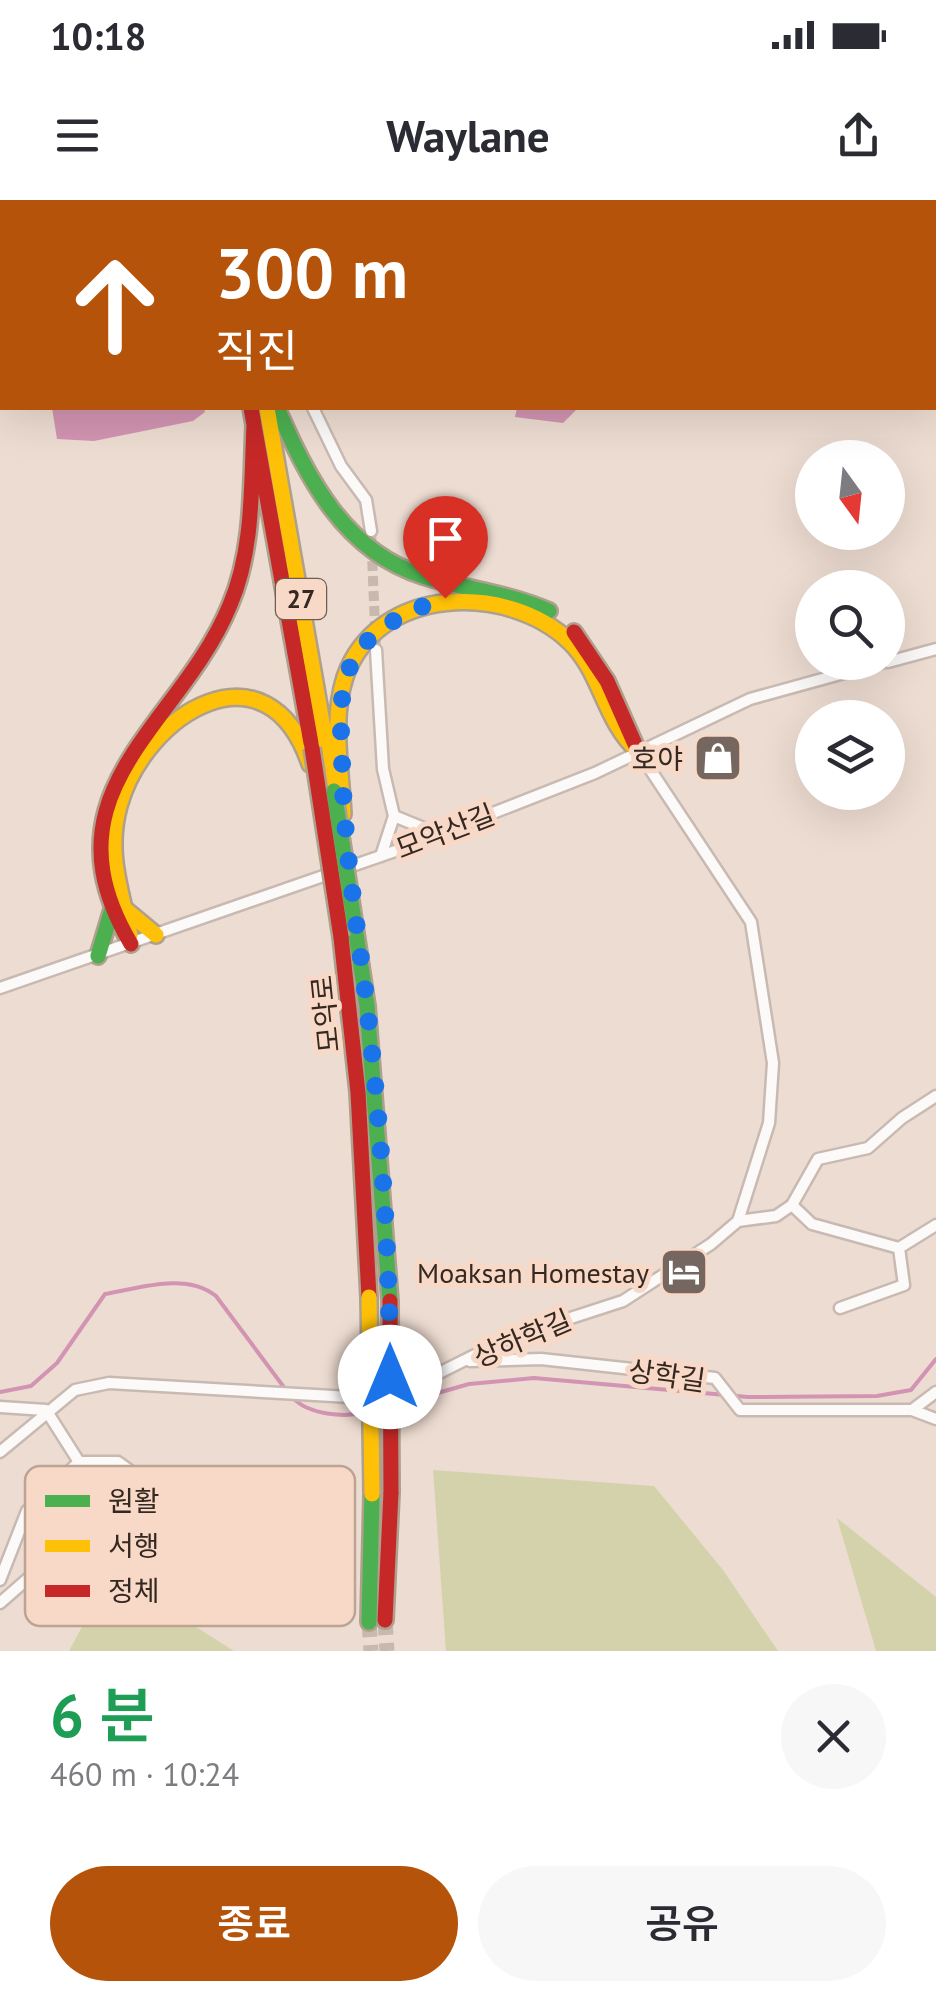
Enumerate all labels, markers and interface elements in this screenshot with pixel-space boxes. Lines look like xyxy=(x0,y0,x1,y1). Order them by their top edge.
text: 10:18 xyxy=(50,11,146,60)
text: Waylane xyxy=(386,106,550,164)
icon: menu xyxy=(50,108,105,163)
icon: share xyxy=(831,108,886,163)
text: 300 m xyxy=(215,227,408,317)
icon: ahead xyxy=(50,240,180,370)
text: 직진 xyxy=(215,321,298,379)
north arrow xyxy=(795,440,905,550)
map controls xyxy=(795,440,905,810)
pin xyxy=(403,496,488,599)
icon: arrive xyxy=(418,511,473,566)
button: search xyxy=(795,570,905,680)
road number: 27 xyxy=(276,579,326,619)
button: layers xyxy=(795,700,905,810)
shop icon: 호야 xyxy=(692,732,744,784)
place label: 호야 xyxy=(631,740,683,777)
street label: 모악산길 xyxy=(390,795,500,867)
street label: 모악로 xyxy=(303,974,347,1054)
hotel icon: Moaksan Homestay xyxy=(658,1246,710,1298)
place label: Moaksan Homestay xyxy=(417,1254,649,1291)
street label: 상하학길 xyxy=(467,1301,577,1375)
position arrow xyxy=(338,1325,442,1429)
street label: 상학길 xyxy=(626,1351,708,1399)
legend xyxy=(25,1466,355,1626)
text: 원활 xyxy=(108,1482,160,1519)
text: 서행 xyxy=(108,1527,160,1564)
text: 정체 xyxy=(108,1572,160,1609)
text: 6 분 xyxy=(50,1676,154,1754)
button: close xyxy=(781,1684,886,1789)
text: 460 m · 10:24 xyxy=(50,1753,239,1795)
button: 종료 xyxy=(50,1866,458,1981)
button: 공유 xyxy=(478,1866,886,1981)

